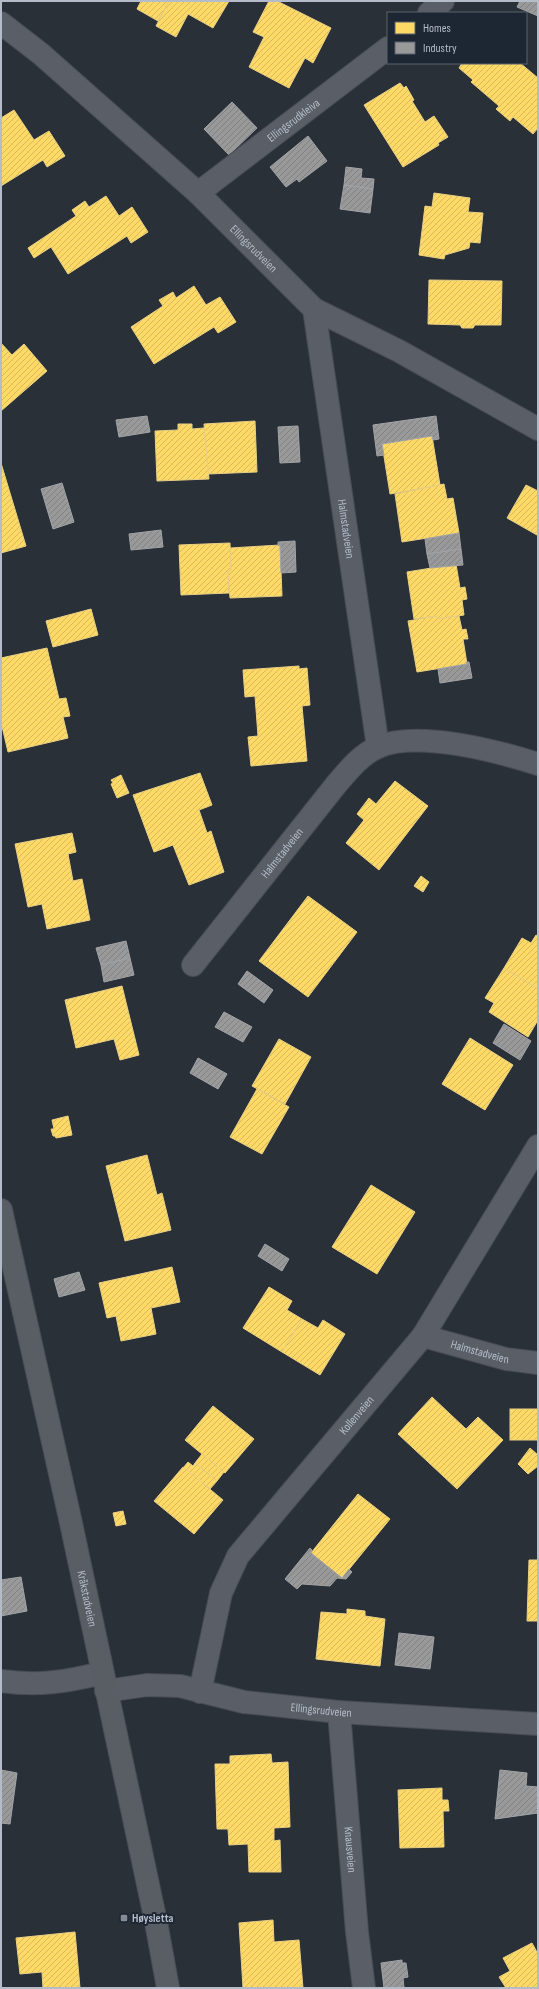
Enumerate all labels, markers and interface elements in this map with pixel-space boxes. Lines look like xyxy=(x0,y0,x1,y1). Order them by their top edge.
legend xyxy=(387,12,527,64)
text: Homes xyxy=(423,21,451,36)
text: Industry xyxy=(423,41,457,56)
street label: Ellingsrudkleiva xyxy=(264,95,323,145)
street label: Ellingsrudveien xyxy=(227,222,281,276)
street label: Halmstadveien xyxy=(334,498,358,559)
street label: Halmstadveien xyxy=(257,825,306,881)
street label: Halmstadveien xyxy=(449,1337,510,1367)
street label: Kollenveien xyxy=(336,1393,377,1438)
street label: Kråkstadveien xyxy=(74,1569,100,1628)
street label: Ellingsrudveien xyxy=(290,1699,352,1720)
street label: Knausveien xyxy=(341,1826,360,1873)
place label: Høysletta xyxy=(132,1911,174,1926)
marker: Høysletta xyxy=(119,1913,129,1923)

